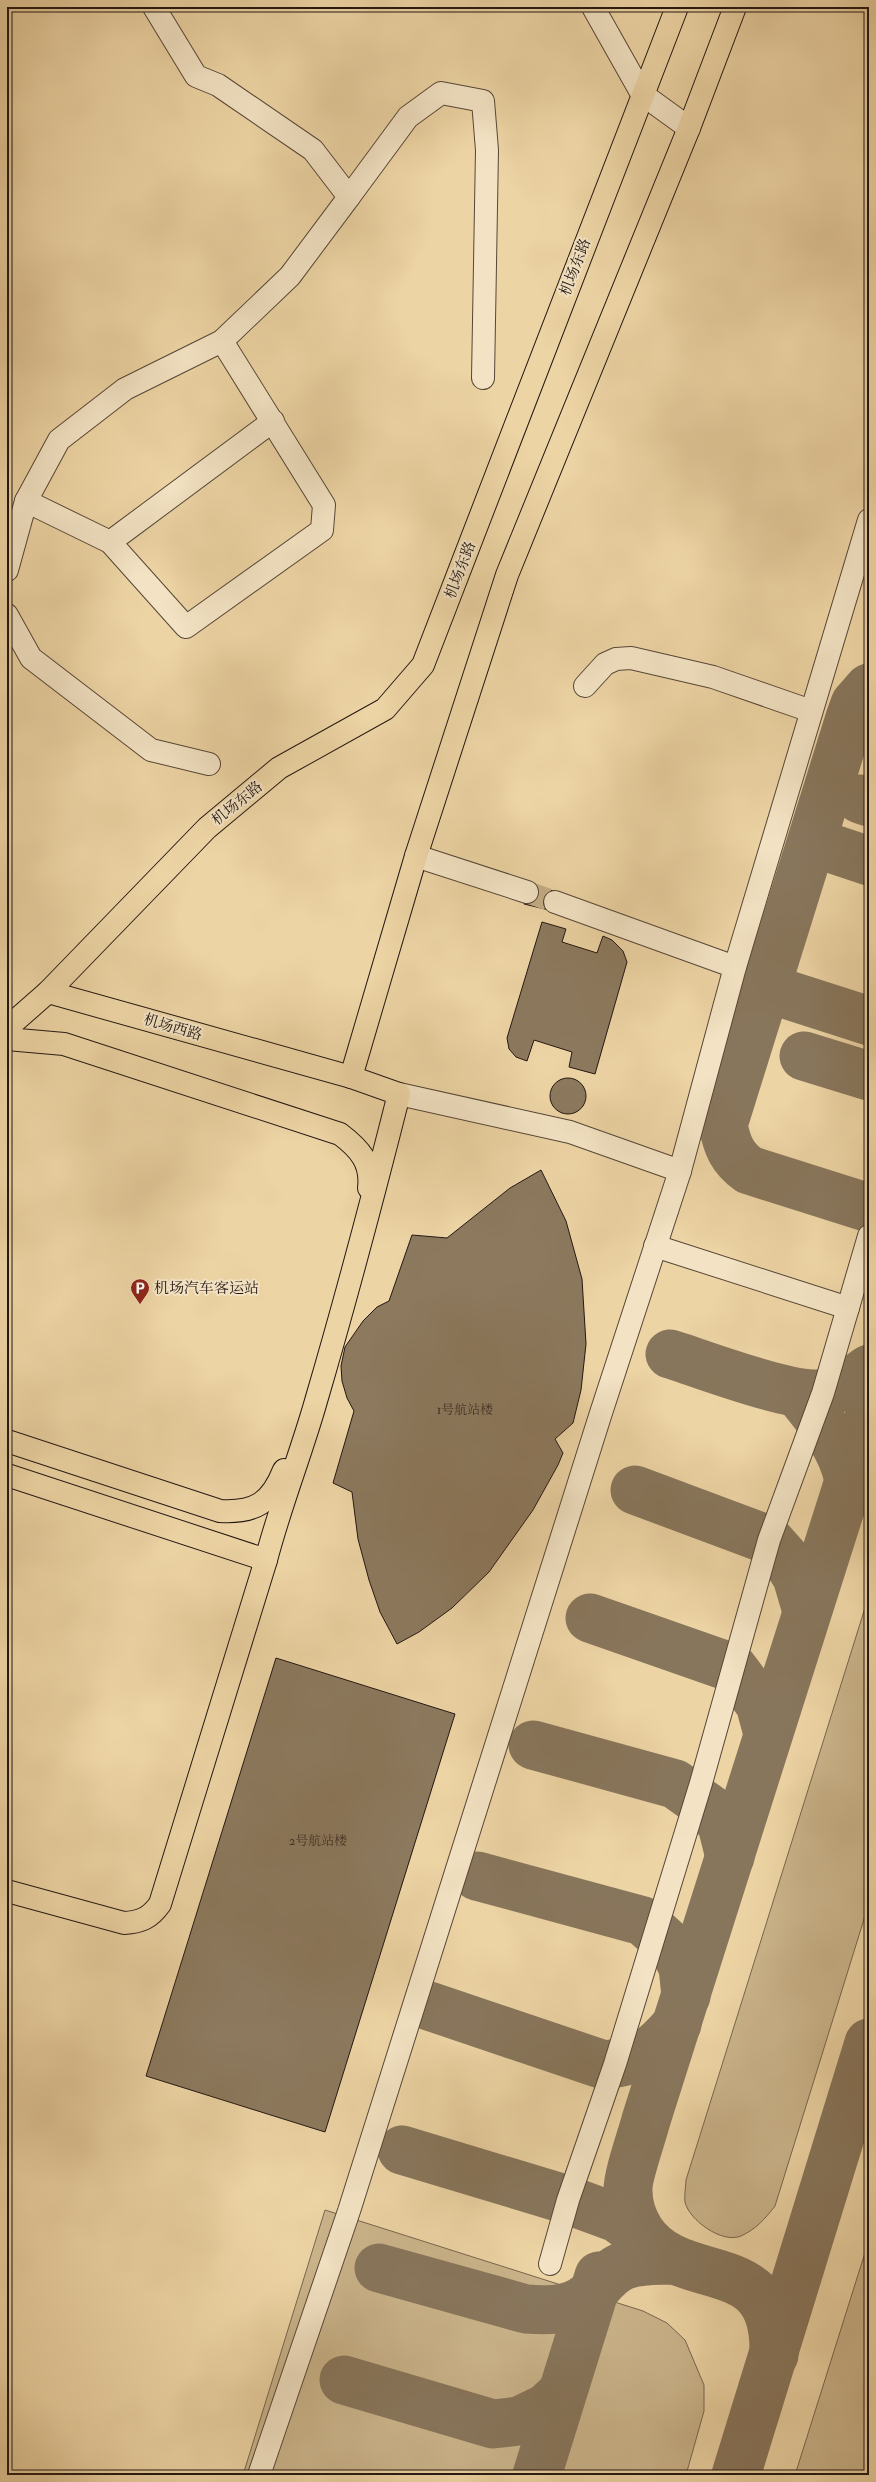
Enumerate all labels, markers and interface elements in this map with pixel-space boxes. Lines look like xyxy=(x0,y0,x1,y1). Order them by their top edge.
street label: 机场东路 xyxy=(556,236,595,299)
street label: 机场东路 xyxy=(441,539,480,602)
street label: 机场东路 xyxy=(208,777,267,830)
street label: 机场西路 xyxy=(141,1010,204,1045)
parking icon: 机场汽车客运站 xyxy=(129,1277,151,1305)
place label: 机场汽车客运站 xyxy=(154,1279,259,1298)
house number: 1号航站楼 xyxy=(437,1402,493,1418)
house number: 2号航站楼 xyxy=(289,1833,347,1849)

